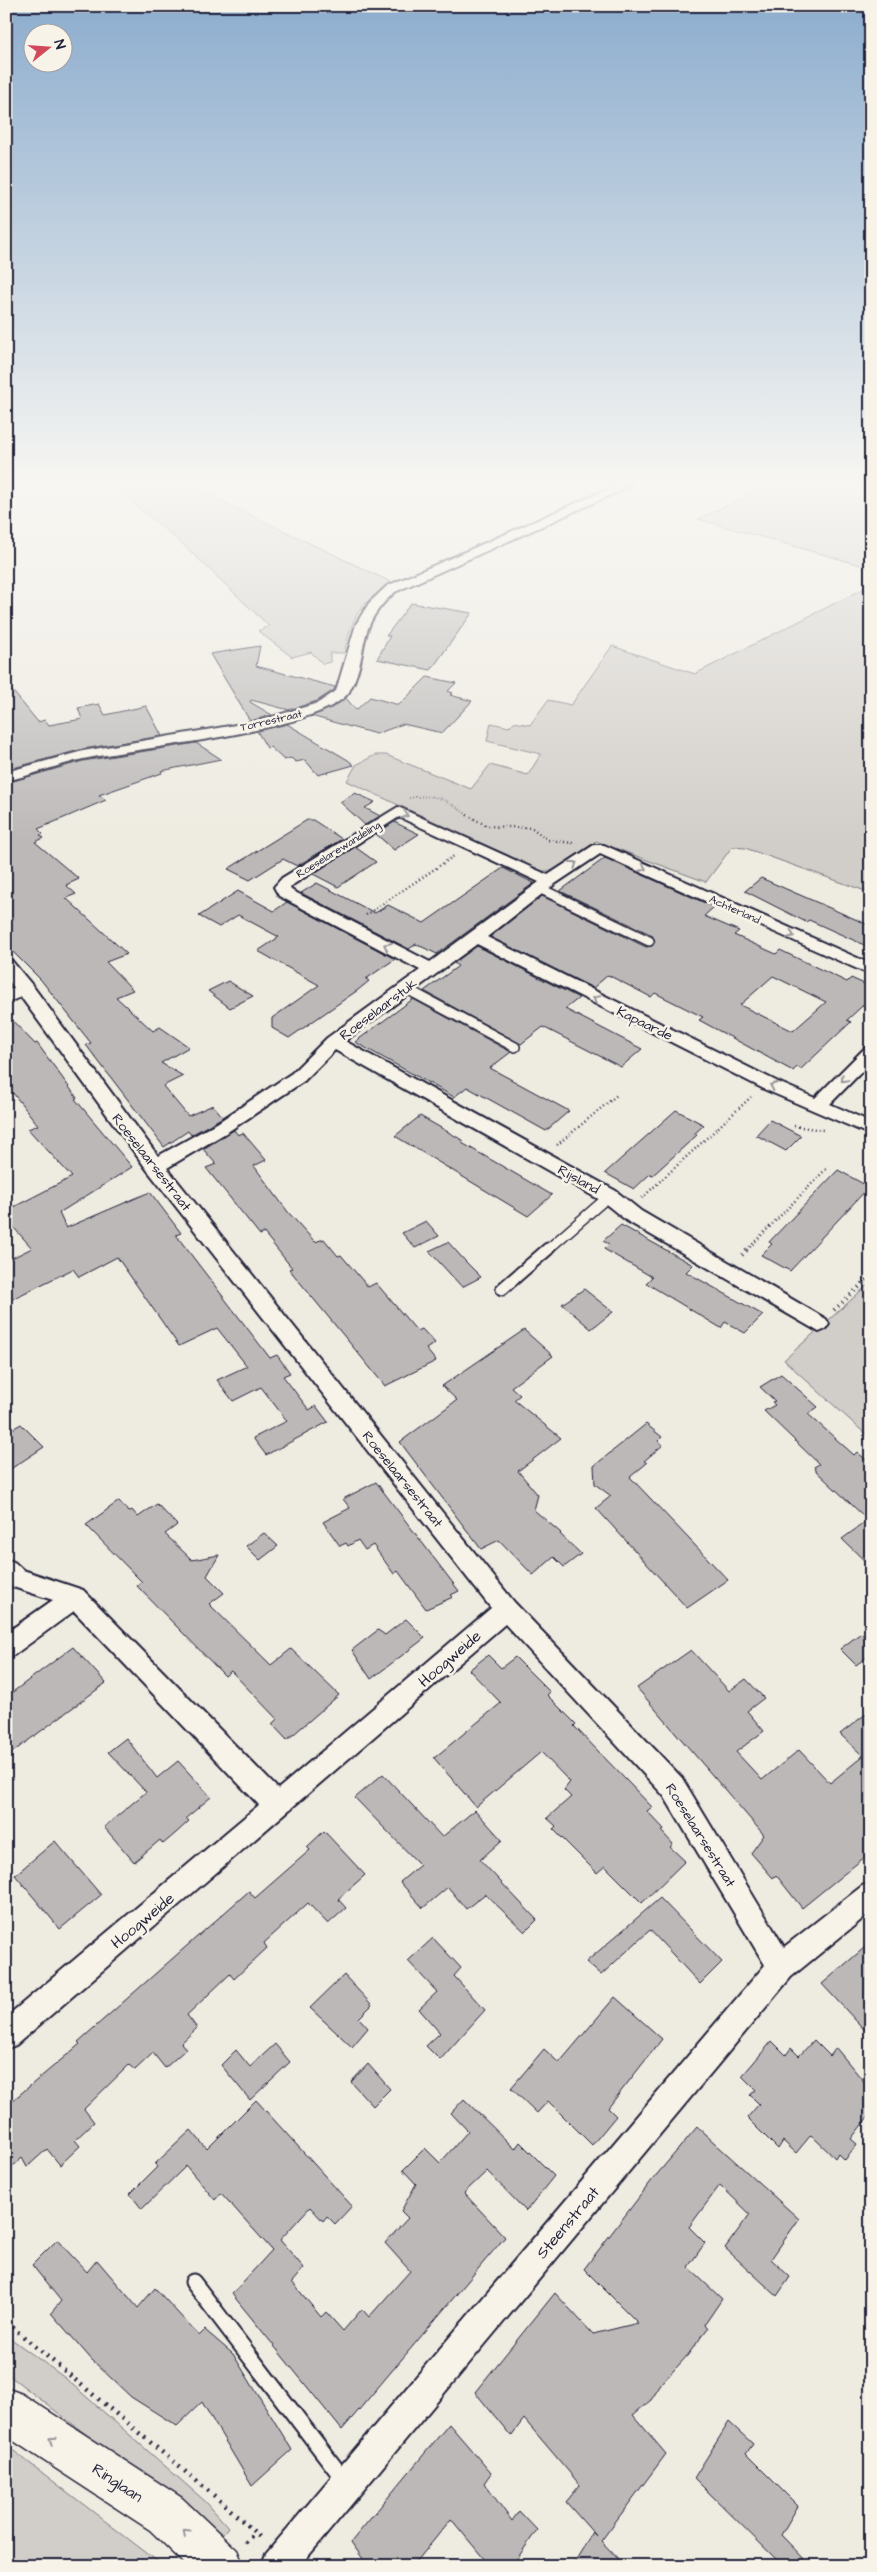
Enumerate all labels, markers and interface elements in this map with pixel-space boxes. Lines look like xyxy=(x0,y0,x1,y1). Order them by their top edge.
north arrow xyxy=(22,22,72,72)
text: N xyxy=(49,37,70,52)
street label: Torrestraat xyxy=(239,706,304,735)
one-way arrow xyxy=(400,809,409,819)
street label: Roeselarewandeling xyxy=(293,817,384,882)
one-way arrow xyxy=(568,861,578,870)
one-way arrow xyxy=(638,861,647,872)
street label: Achterland xyxy=(707,892,763,928)
one-way arrow xyxy=(786,928,795,939)
one-way arrow xyxy=(383,942,392,952)
street label: Roeselaarstuk xyxy=(336,974,422,1046)
one-way arrow xyxy=(592,995,601,1005)
street label: Kapaarde xyxy=(613,1002,676,1046)
one-way arrow xyxy=(841,1073,850,1082)
one-way arrow xyxy=(769,1082,778,1093)
street label: Roeselaarsestraat xyxy=(107,1110,196,1216)
street label: Rijsland xyxy=(554,1160,603,1200)
street label: Roeselaarsestraat xyxy=(357,1427,448,1532)
street label: Hoogweide xyxy=(413,1625,487,1693)
street label: Roeselaarsestraat xyxy=(660,1780,740,1892)
street label: Hoogweide xyxy=(106,1887,180,1955)
street label: Steenstraat xyxy=(531,2181,605,2263)
one-way arrow xyxy=(49,2437,58,2446)
street label: Ringlaan xyxy=(87,2458,147,2508)
one-way arrow xyxy=(182,2529,191,2538)

